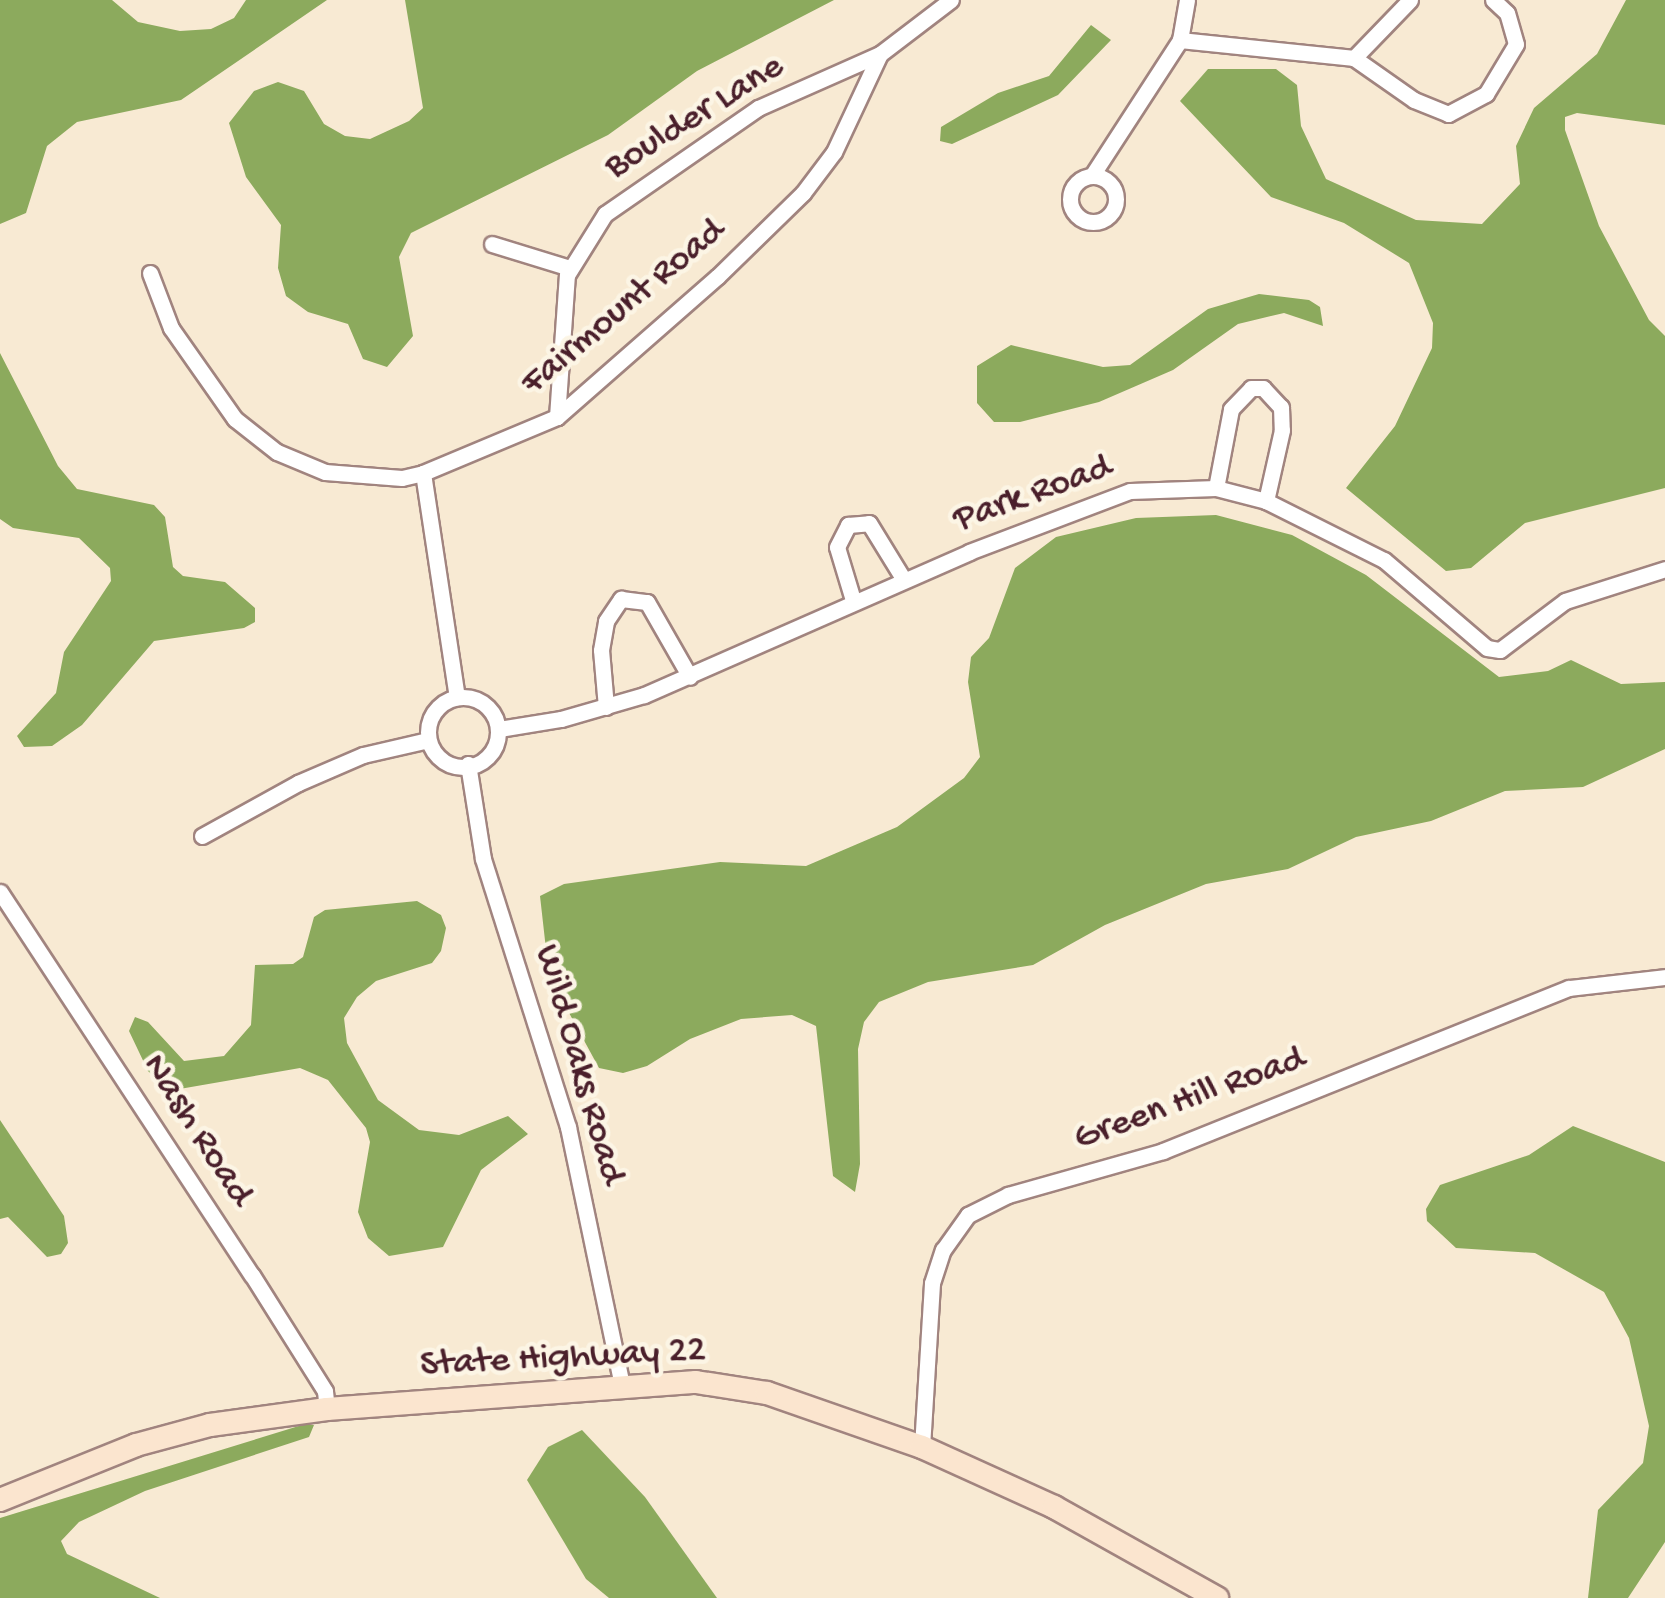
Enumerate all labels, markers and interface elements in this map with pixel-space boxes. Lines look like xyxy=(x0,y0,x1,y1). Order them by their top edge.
street label: Boulder Lane xyxy=(597,45,793,191)
street label: Fairmount Road xyxy=(513,209,735,407)
street label: Park Road xyxy=(948,445,1118,545)
street label: Wild Oaks Road xyxy=(522,940,634,1190)
street label: Green Hill Road xyxy=(1068,1037,1312,1163)
street label: Nash Road xyxy=(130,1046,262,1216)
street label: State Highway 22 xyxy=(419,1329,707,1389)

